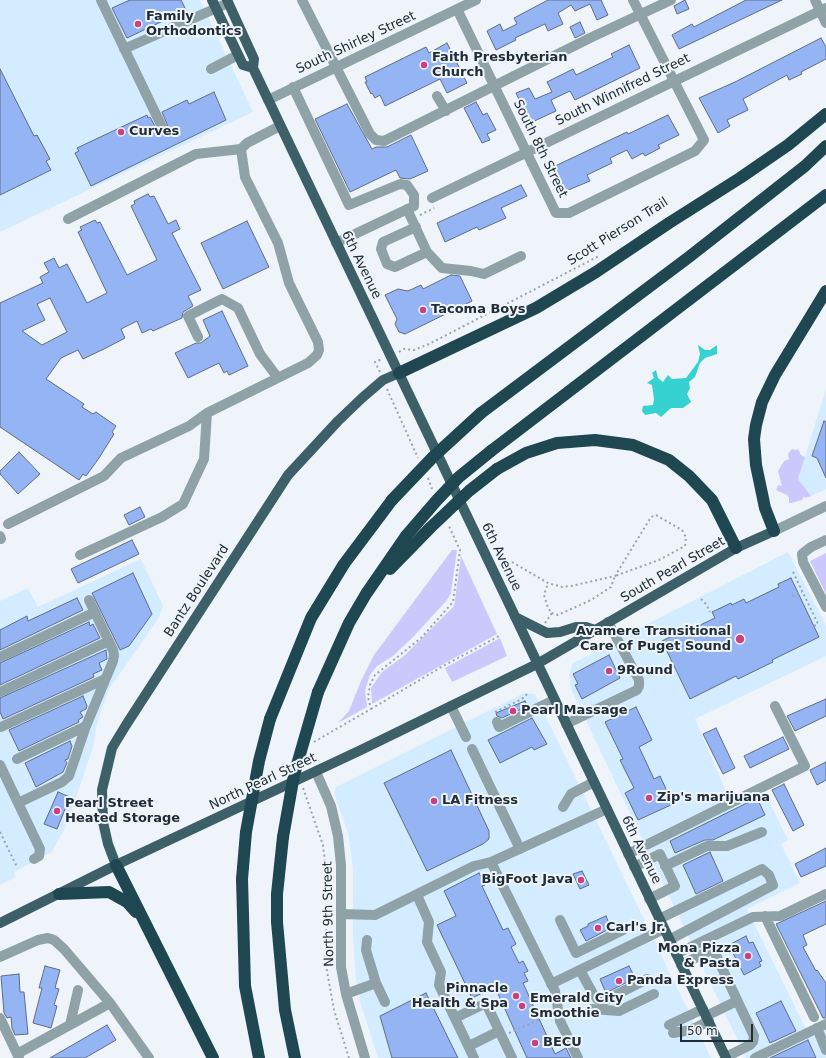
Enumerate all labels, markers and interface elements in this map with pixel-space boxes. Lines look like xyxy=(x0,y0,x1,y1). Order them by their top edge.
street label: South Shirley Street xyxy=(294,8,418,78)
place label: Family Orthodontics xyxy=(146,9,241,40)
marker: Family Orthodontics xyxy=(133,19,143,29)
place label: Faith Presbyterian Church xyxy=(432,50,568,81)
street label: South Winnifred Street xyxy=(553,51,693,129)
marker: Faith Presbyterian Church xyxy=(419,60,429,70)
street label: South 8th Street xyxy=(510,97,570,201)
place label: Curves xyxy=(129,124,179,140)
marker: Curves xyxy=(116,127,126,137)
street label: Scott Pierson Trail xyxy=(565,195,671,269)
street label: 6th Avenue xyxy=(338,228,384,302)
place label: Tacoma Boys xyxy=(431,302,525,318)
marker: Tacoma Boys xyxy=(418,305,428,315)
street label: 6th Avenue xyxy=(478,520,524,594)
street label: South Pearl Street xyxy=(618,534,728,606)
street label: Bantz Boulevard xyxy=(161,542,233,640)
place label: Avamere Transitional Care of Puget Sound xyxy=(576,624,731,655)
marker: Avamere Transitional Care of Puget Sound xyxy=(734,633,746,645)
place label: 9Round xyxy=(617,663,673,679)
marker: 9Round xyxy=(604,666,614,676)
place label: Pearl Massage xyxy=(521,703,628,719)
marker: Pearl Massage xyxy=(508,706,518,716)
street label: North Pearl Street xyxy=(207,750,319,814)
place label: Zip's marijuana xyxy=(657,790,770,806)
place label: LA Fitness xyxy=(442,793,518,809)
marker: Zip's marijuana xyxy=(644,793,654,803)
place label: Pearl Street Heated Storage xyxy=(65,796,180,827)
marker: LA Fitness xyxy=(429,796,439,806)
marker: Pearl Street Heated Storage xyxy=(52,806,62,816)
street label: 6th Avenue xyxy=(618,813,664,887)
street label: North 9th Street xyxy=(320,861,338,967)
place label: BigFoot Java xyxy=(482,872,573,888)
marker: BigFoot Java xyxy=(576,875,586,885)
place label: Carl's Jr. xyxy=(606,920,666,936)
marker: Carl's Jr. xyxy=(593,923,603,933)
place label: Mona Pizza & Pasta xyxy=(658,941,740,972)
marker: Mona Pizza & Pasta xyxy=(743,951,753,961)
place label: Panda Express xyxy=(627,973,734,989)
marker: Panda Express xyxy=(614,976,624,986)
place label: Pinnacle Health & Spa xyxy=(412,981,508,1012)
marker: Pinnacle Health & Spa xyxy=(511,991,521,1001)
place label: Emerald City Smoothie xyxy=(530,991,623,1022)
marker: Emerald City Smoothie xyxy=(517,1001,527,1011)
scale bar xyxy=(682,1016,755,1042)
text: 50 m xyxy=(687,1024,718,1038)
place label: BECU xyxy=(543,1035,582,1051)
marker: BECU xyxy=(530,1038,540,1048)

